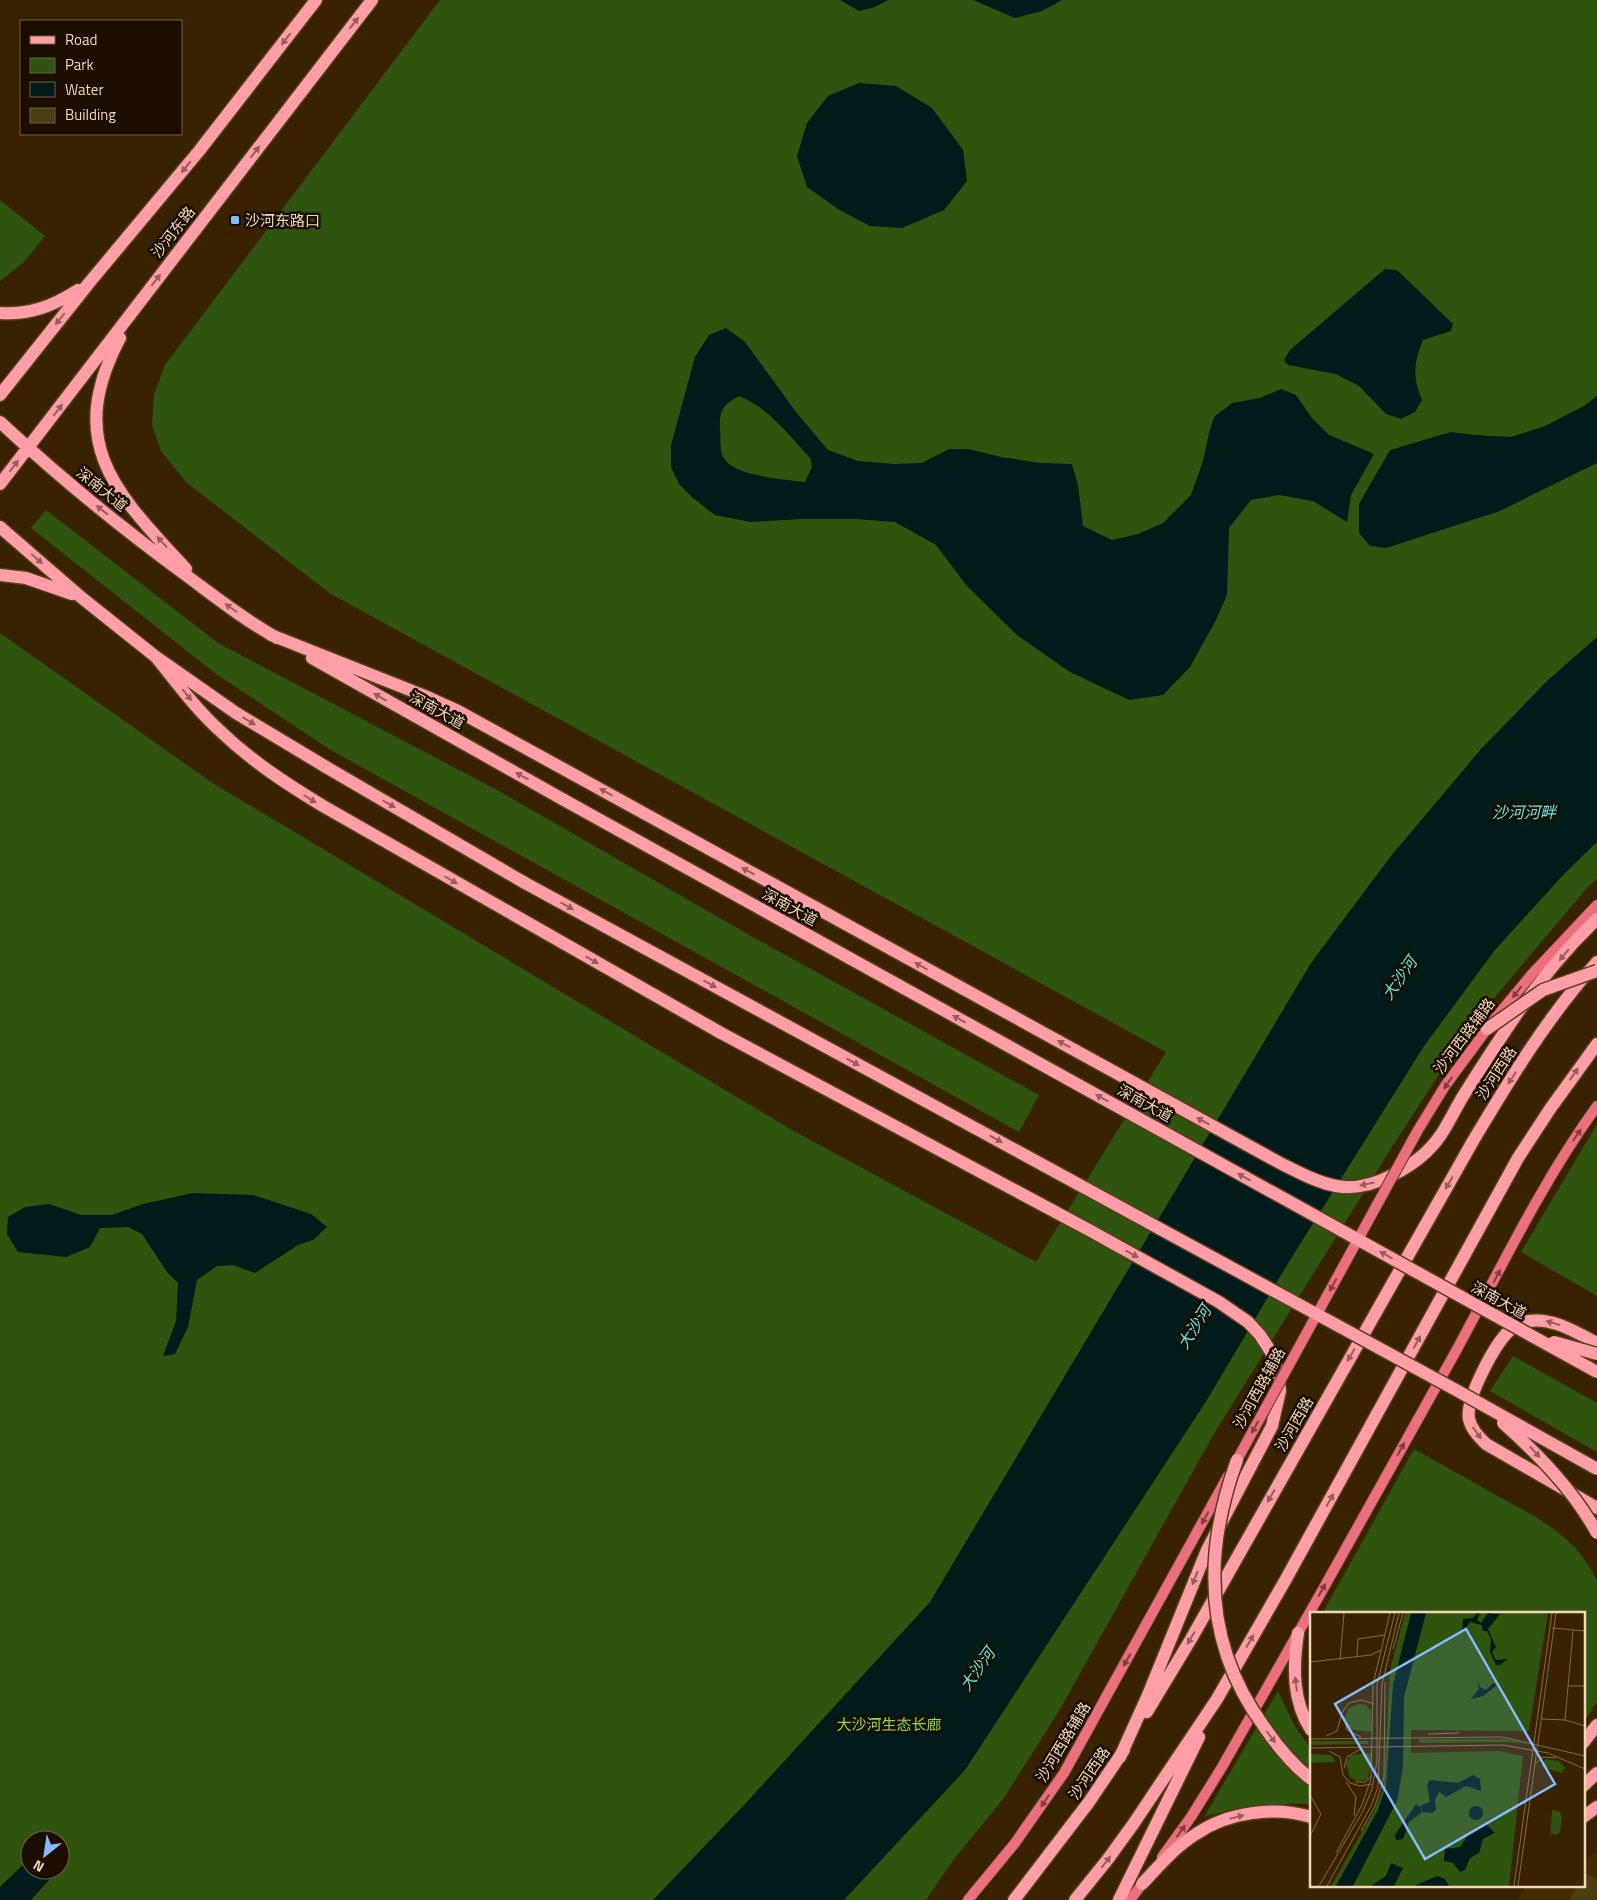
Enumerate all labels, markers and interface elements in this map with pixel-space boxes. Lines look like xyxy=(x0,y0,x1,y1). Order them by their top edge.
one-way arrow xyxy=(349,17,360,30)
legend xyxy=(20,20,182,135)
text: Road xyxy=(65,28,97,51)
one-way arrow xyxy=(281,32,291,46)
text: Park xyxy=(65,53,94,76)
text: Water xyxy=(65,78,104,101)
text: Building xyxy=(65,103,116,126)
one-way arrow xyxy=(250,145,261,158)
one-way arrow xyxy=(180,160,192,172)
street label: 沙河东路 xyxy=(145,201,201,263)
place label: 沙河东路口 xyxy=(245,209,320,232)
marker: 沙河东路口 xyxy=(229,214,241,226)
one-way arrow xyxy=(151,274,162,287)
one-way arrow xyxy=(55,312,66,325)
one-way arrow xyxy=(52,404,63,417)
one-way arrow xyxy=(9,459,19,473)
street label: 深南大道 xyxy=(71,461,133,517)
one-way arrow xyxy=(95,504,108,515)
one-way arrow xyxy=(156,536,168,548)
one-way arrow xyxy=(30,553,43,564)
one-way arrow xyxy=(224,603,238,613)
street label: 深南大道 xyxy=(405,685,469,735)
one-way arrow xyxy=(181,688,192,701)
one-way arrow xyxy=(374,692,387,701)
one-way arrow xyxy=(243,716,256,725)
one-way arrow xyxy=(515,772,529,781)
one-way arrow xyxy=(599,788,613,797)
one-way arrow xyxy=(304,794,317,803)
one-way arrow xyxy=(381,800,396,808)
water label: 沙河河畔 xyxy=(1492,800,1558,824)
one-way arrow xyxy=(742,866,755,875)
one-way arrow xyxy=(444,876,458,885)
street label: 深南大道 xyxy=(758,882,822,932)
one-way arrow xyxy=(560,902,575,910)
one-way arrow xyxy=(1559,948,1570,961)
water label: 大沙河 xyxy=(1375,949,1424,1005)
one-way arrow xyxy=(586,956,599,965)
one-way arrow xyxy=(914,962,929,970)
one-way arrow xyxy=(703,980,718,988)
one-way arrow xyxy=(1511,985,1522,998)
street label: 沙河西路辅路 xyxy=(1430,995,1498,1077)
one-way arrow xyxy=(952,1015,967,1023)
one-way arrow xyxy=(1056,1040,1071,1048)
street label: 沙河西路 xyxy=(1472,1043,1520,1103)
one-way arrow xyxy=(846,1057,860,1066)
one-way arrow xyxy=(1569,1067,1579,1080)
one-way arrow xyxy=(1507,1071,1516,1084)
one-way arrow xyxy=(1443,1076,1452,1089)
street label: 深南大道 xyxy=(1113,1078,1177,1128)
one-way arrow xyxy=(1094,1094,1109,1102)
one-way arrow xyxy=(1196,1117,1210,1125)
one-way arrow xyxy=(1572,1128,1582,1141)
one-way arrow xyxy=(988,1135,1003,1143)
one-way arrow xyxy=(1237,1172,1250,1181)
one-way arrow xyxy=(1444,1177,1453,1190)
one-way arrow xyxy=(1359,1181,1375,1189)
one-way arrow xyxy=(1125,1249,1138,1258)
one-way arrow xyxy=(1379,1251,1393,1260)
one-way arrow xyxy=(1492,1269,1501,1282)
street label: 深南大道 xyxy=(1467,1275,1531,1325)
one-way arrow xyxy=(1329,1278,1337,1292)
water label: 大沙河 xyxy=(1171,1298,1218,1354)
one-way arrow xyxy=(1545,1319,1560,1327)
one-way arrow xyxy=(1413,1335,1421,1349)
street label: 沙河西路辅路 xyxy=(1227,1343,1291,1433)
one-way arrow xyxy=(1347,1348,1356,1362)
street label: 沙河西路 xyxy=(1269,1392,1319,1456)
one-way arrow xyxy=(1251,1420,1259,1435)
one-way arrow xyxy=(1472,1426,1482,1440)
one-way arrow xyxy=(1397,1442,1406,1455)
one-way arrow xyxy=(1529,1446,1541,1458)
one-way arrow xyxy=(1267,1490,1276,1503)
one-way arrow xyxy=(1326,1492,1334,1507)
one-way arrow xyxy=(1201,1511,1209,1525)
one-way arrow xyxy=(1190,1570,1198,1585)
one-way arrow xyxy=(1318,1583,1326,1598)
inset map xyxy=(1310,1612,1584,1888)
one-way arrow xyxy=(1187,1631,1196,1644)
one-way arrow xyxy=(1246,1635,1255,1648)
water label: 大沙河 xyxy=(953,1640,1002,1696)
one-way arrow xyxy=(1123,1653,1131,1668)
one-way arrow xyxy=(1292,1676,1300,1692)
street label: 沙河西路辅路 xyxy=(1032,1699,1094,1785)
park label: 大沙河生态长廊 xyxy=(836,1713,942,1736)
one-way arrow xyxy=(1266,1730,1276,1744)
street label: 沙河西路 xyxy=(1065,1743,1113,1803)
one-way arrow xyxy=(1040,1794,1050,1807)
one-way arrow xyxy=(1230,1813,1245,1821)
one-way arrow xyxy=(1176,1824,1186,1837)
north arrow xyxy=(20,1830,70,1880)
text: N xyxy=(29,1855,48,1878)
one-way arrow xyxy=(1100,1856,1111,1869)

